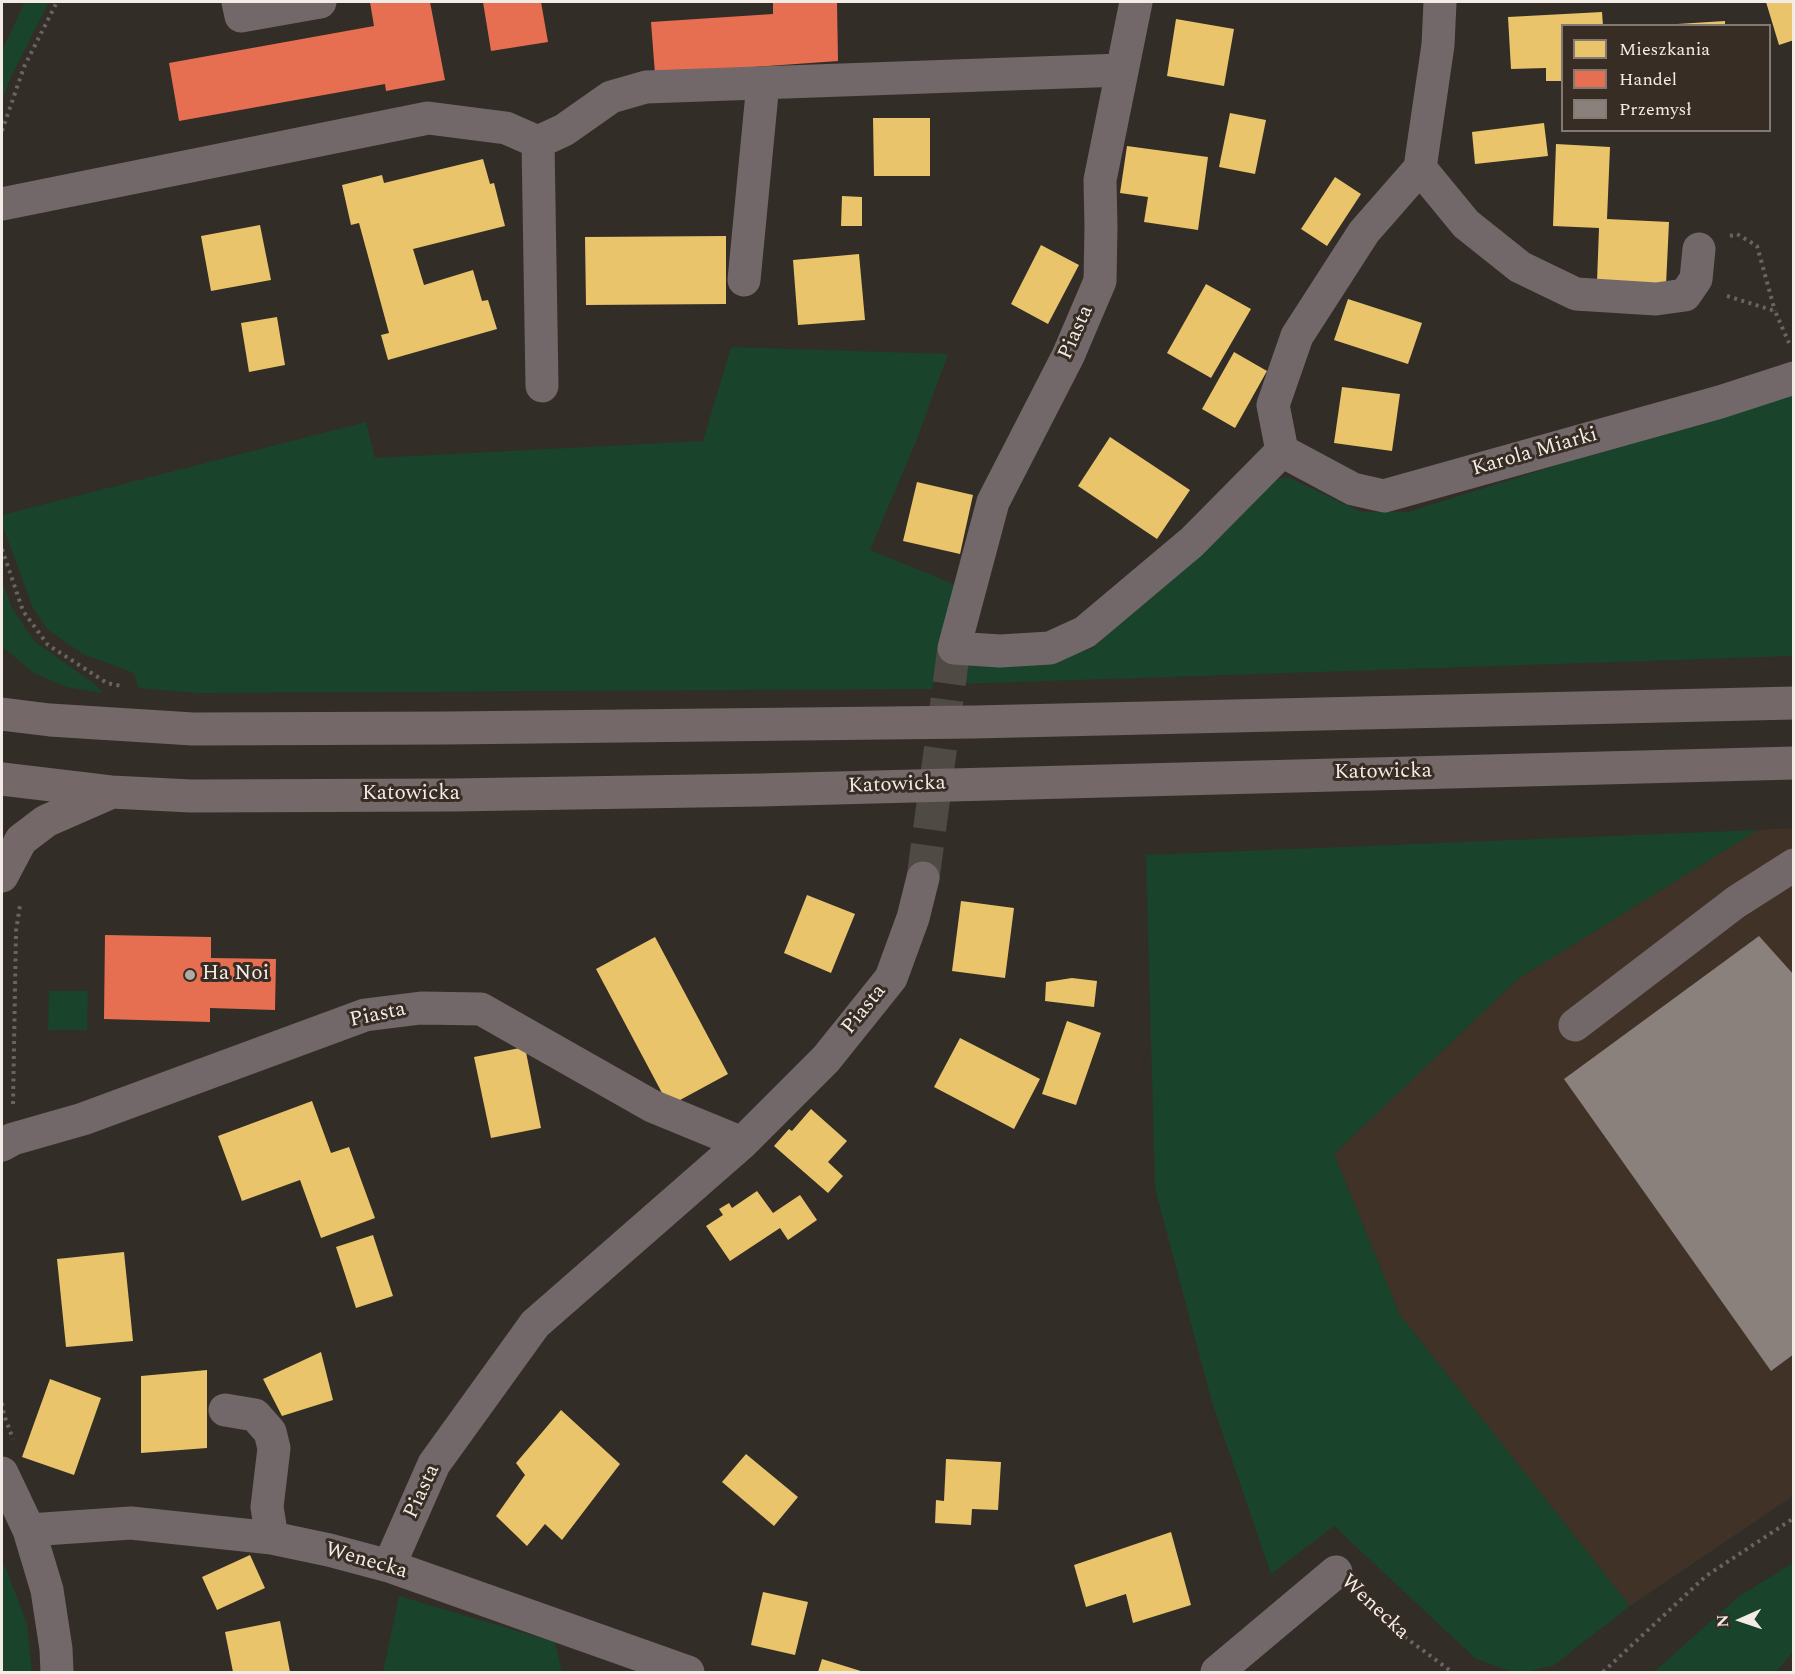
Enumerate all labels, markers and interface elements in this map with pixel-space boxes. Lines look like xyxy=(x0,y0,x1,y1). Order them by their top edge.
legend xyxy=(1561,24,1771,132)
text: Mieszkania xyxy=(1619,36,1710,63)
text: Handel xyxy=(1619,66,1677,93)
text: Przemysł xyxy=(1619,96,1692,123)
street label: Piasta xyxy=(1054,302,1100,364)
street label: Karola Miarki xyxy=(1469,423,1601,483)
street label: Katowicka xyxy=(1334,760,1432,786)
street label: Katowicka xyxy=(848,772,946,800)
street label: Katowicka xyxy=(362,782,460,808)
place label: Ha Noi xyxy=(202,962,269,988)
marker: Ha Noi xyxy=(183,968,197,982)
street label: Piasta xyxy=(837,980,893,1040)
street label: Piasta xyxy=(348,998,408,1034)
street label: Piasta xyxy=(400,1461,446,1523)
street label: Wenecka xyxy=(322,1538,410,1586)
street label: Wenecka xyxy=(1335,1570,1413,1646)
north arrow xyxy=(1711,1590,1771,1650)
text: N xyxy=(1711,1614,1735,1628)

